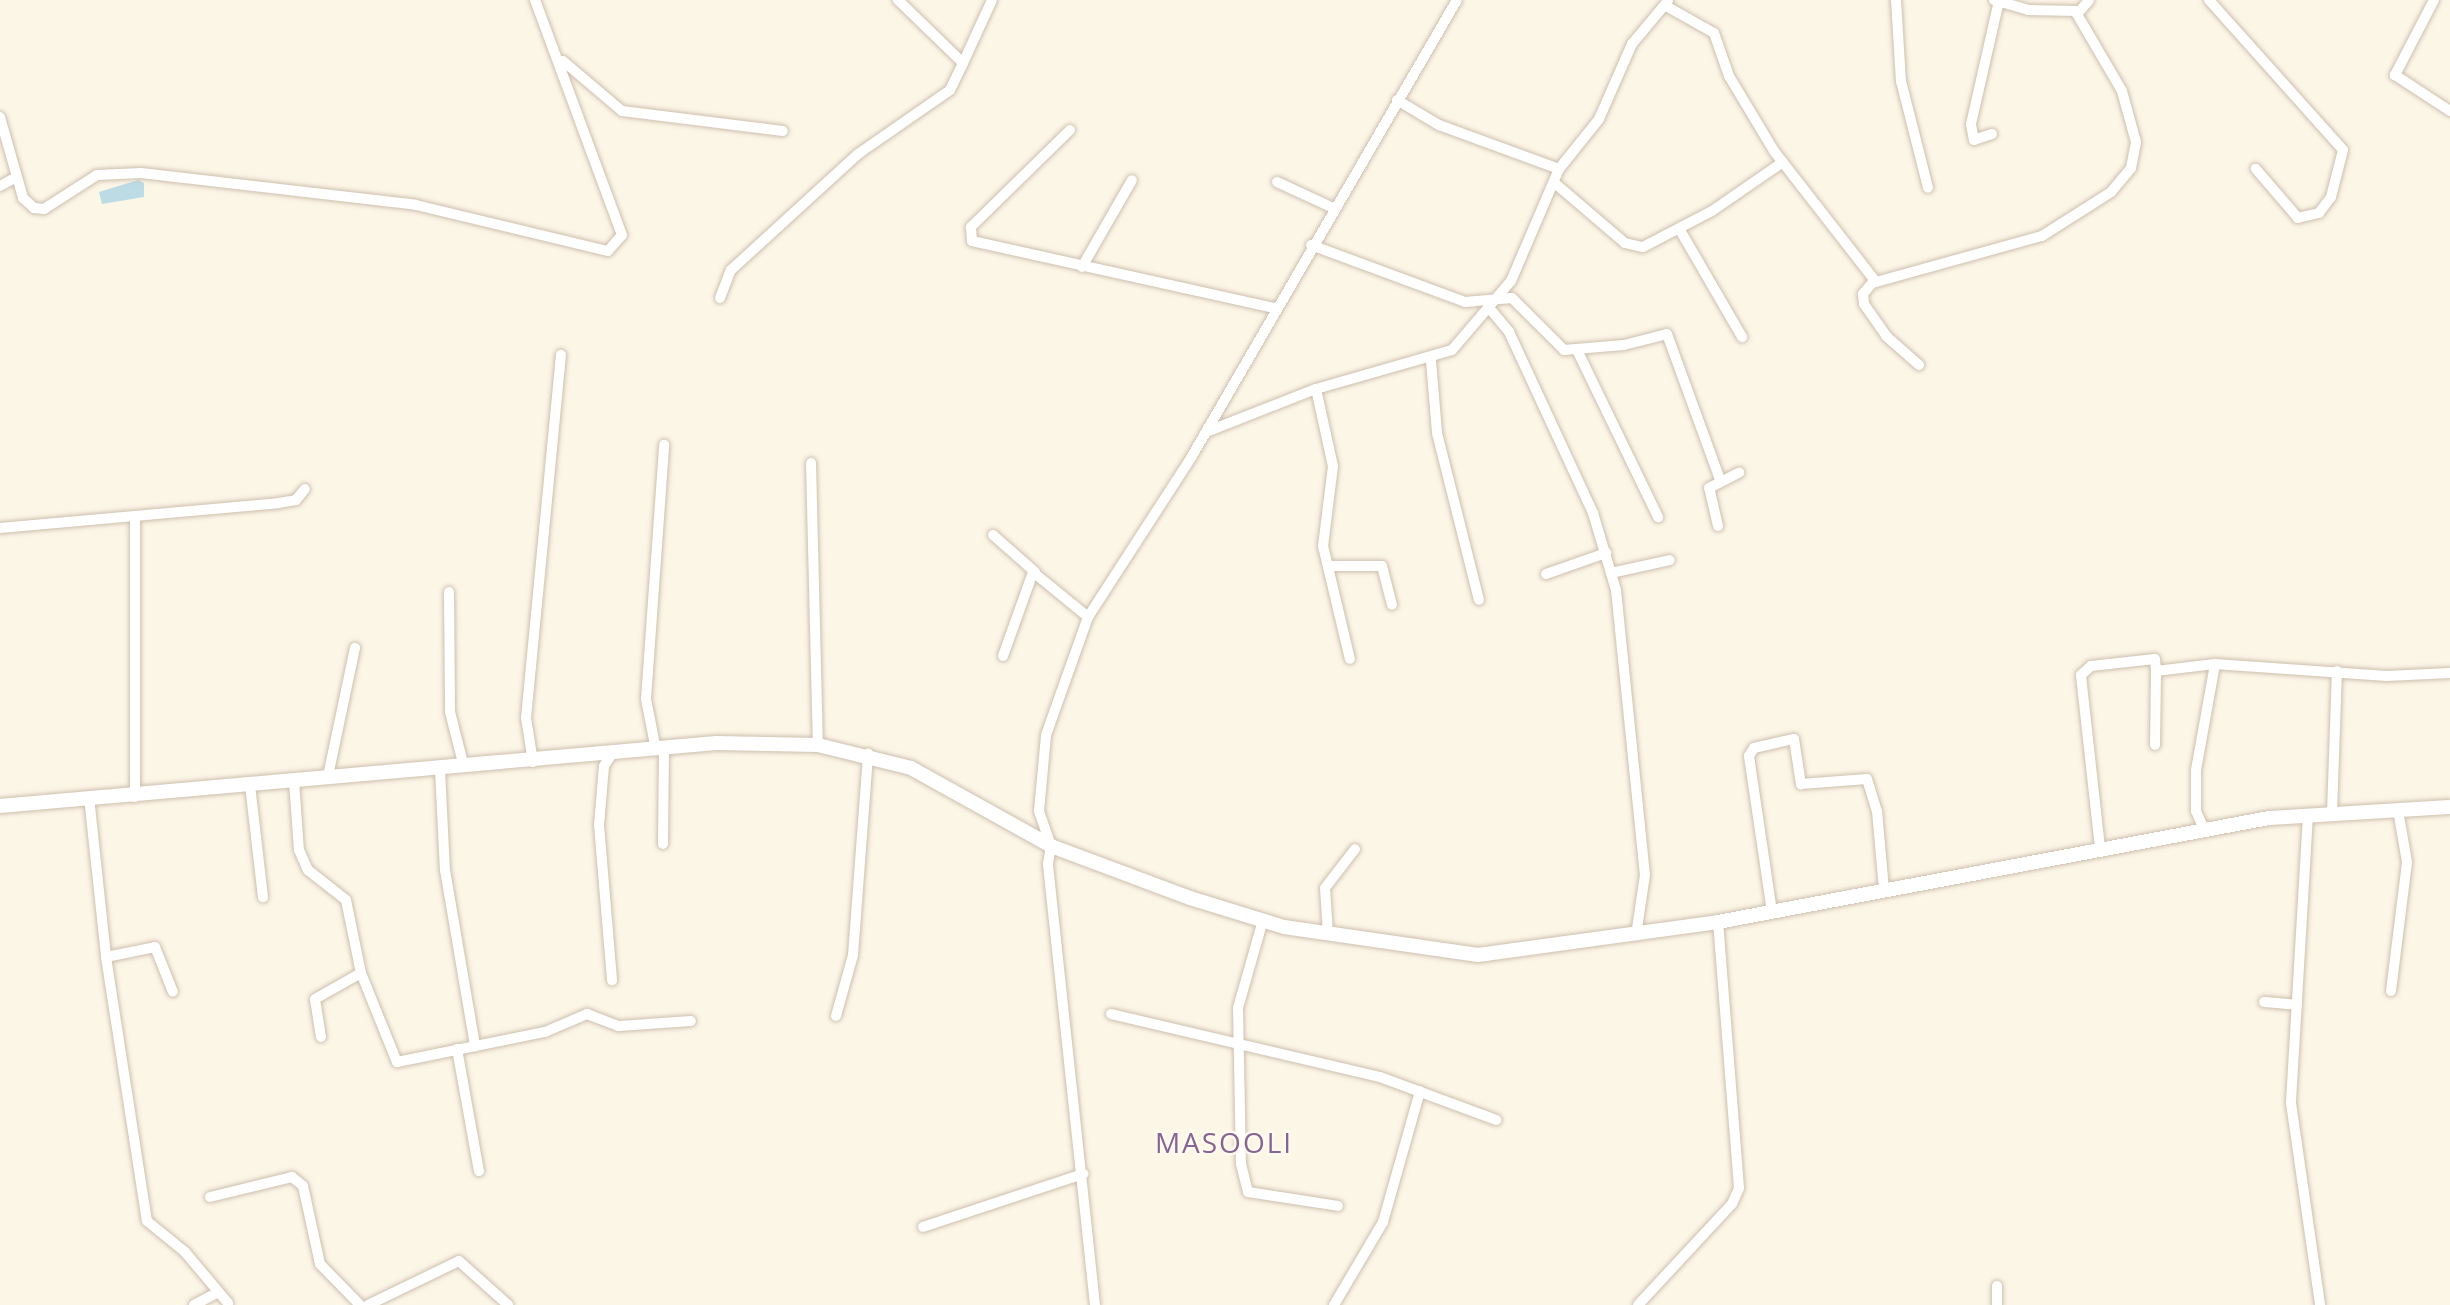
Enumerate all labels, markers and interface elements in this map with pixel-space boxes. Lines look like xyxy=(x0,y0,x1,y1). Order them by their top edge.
district label: MASOOLI xyxy=(1156,1125,1292,1159)

